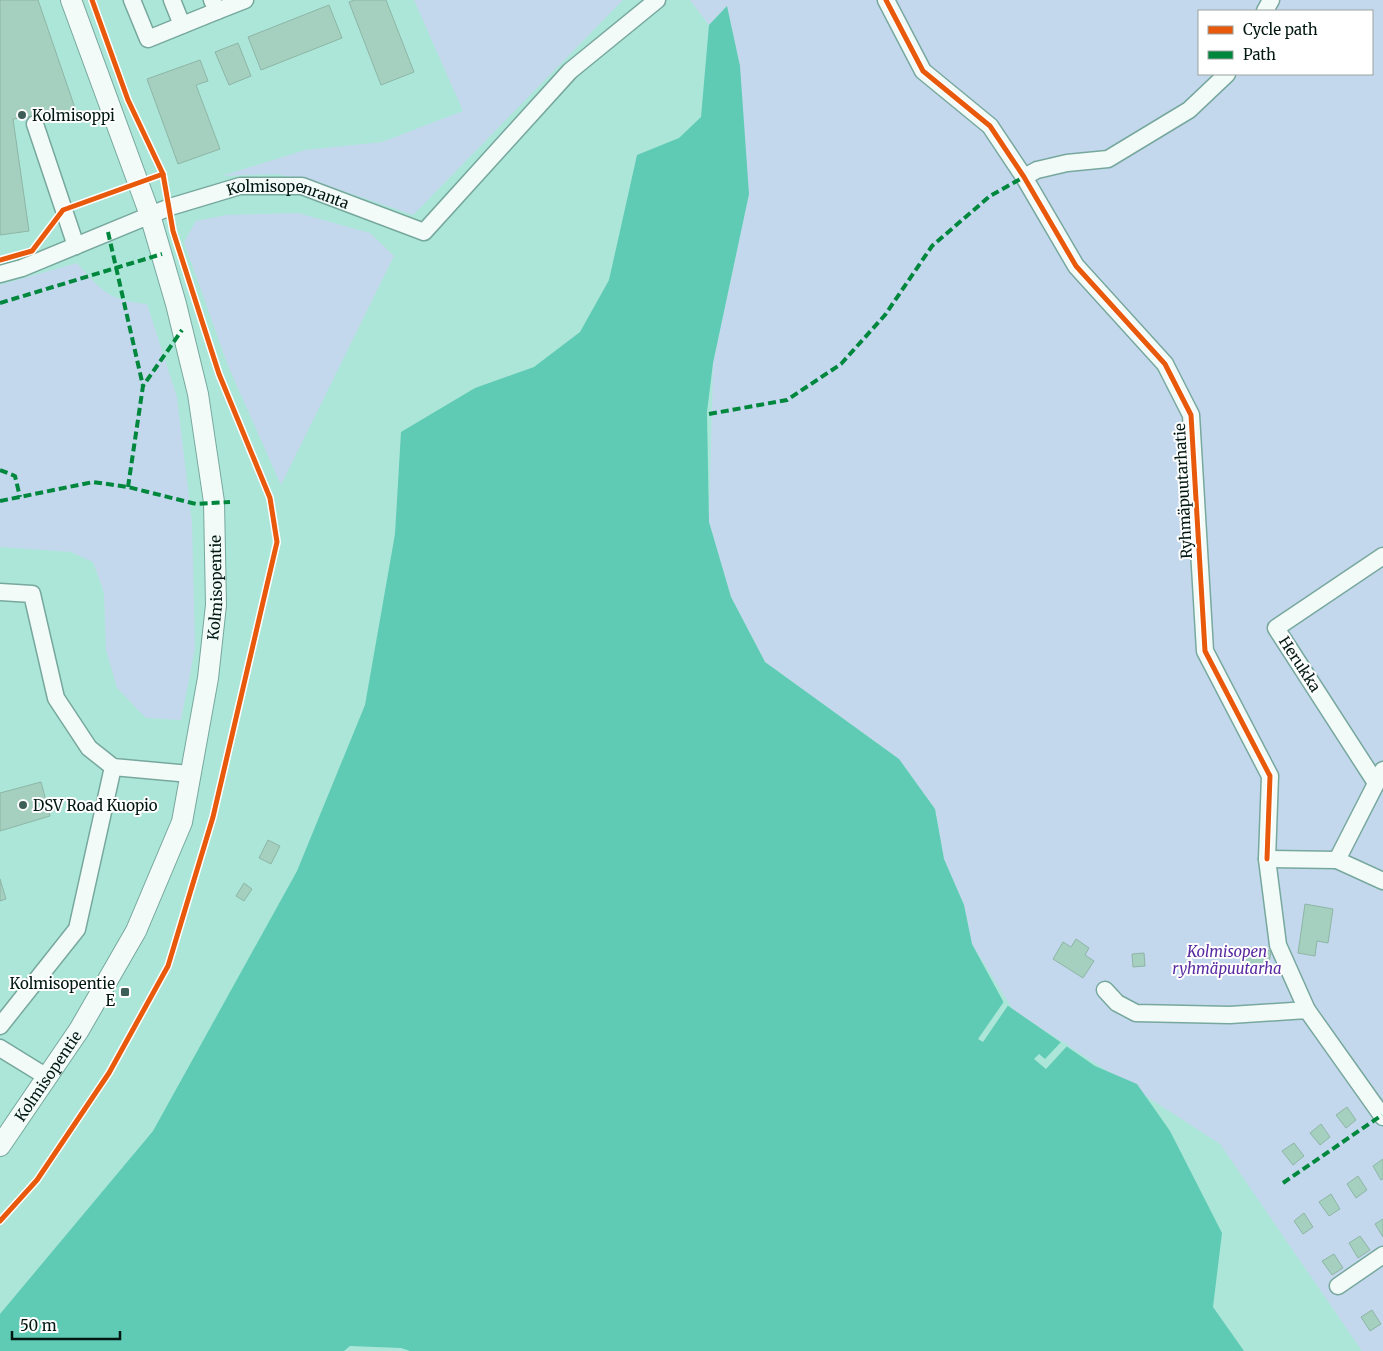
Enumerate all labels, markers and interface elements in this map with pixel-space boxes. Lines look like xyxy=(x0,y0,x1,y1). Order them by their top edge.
legend xyxy=(1198,10,1373,75)
text: Cycle path xyxy=(1243,20,1318,39)
text: Path xyxy=(1243,45,1276,64)
place label: Kolmisoppi xyxy=(32,106,115,125)
marker: Kolmisoppi xyxy=(16,109,28,121)
street label: Kolmisopenranta xyxy=(224,177,352,212)
street label: Ryhmäpuutarhatie xyxy=(1170,423,1196,559)
street label: Kolmisopentie xyxy=(203,535,226,641)
street label: Herukka xyxy=(1275,633,1325,695)
place label: DSV Road Kuopio xyxy=(33,796,158,815)
marker: DSV Road Kuopio xyxy=(17,799,29,811)
park label: Kolmisopen ryhmäpuutarha xyxy=(1172,942,1282,978)
place label: Kolmisopentie E xyxy=(10,974,115,1010)
marker: Kolmisopentie E xyxy=(119,986,131,998)
street label: Kolmisopentie xyxy=(10,1027,85,1125)
scale bar xyxy=(12,1308,120,1340)
text: 50 m xyxy=(20,1316,57,1335)

